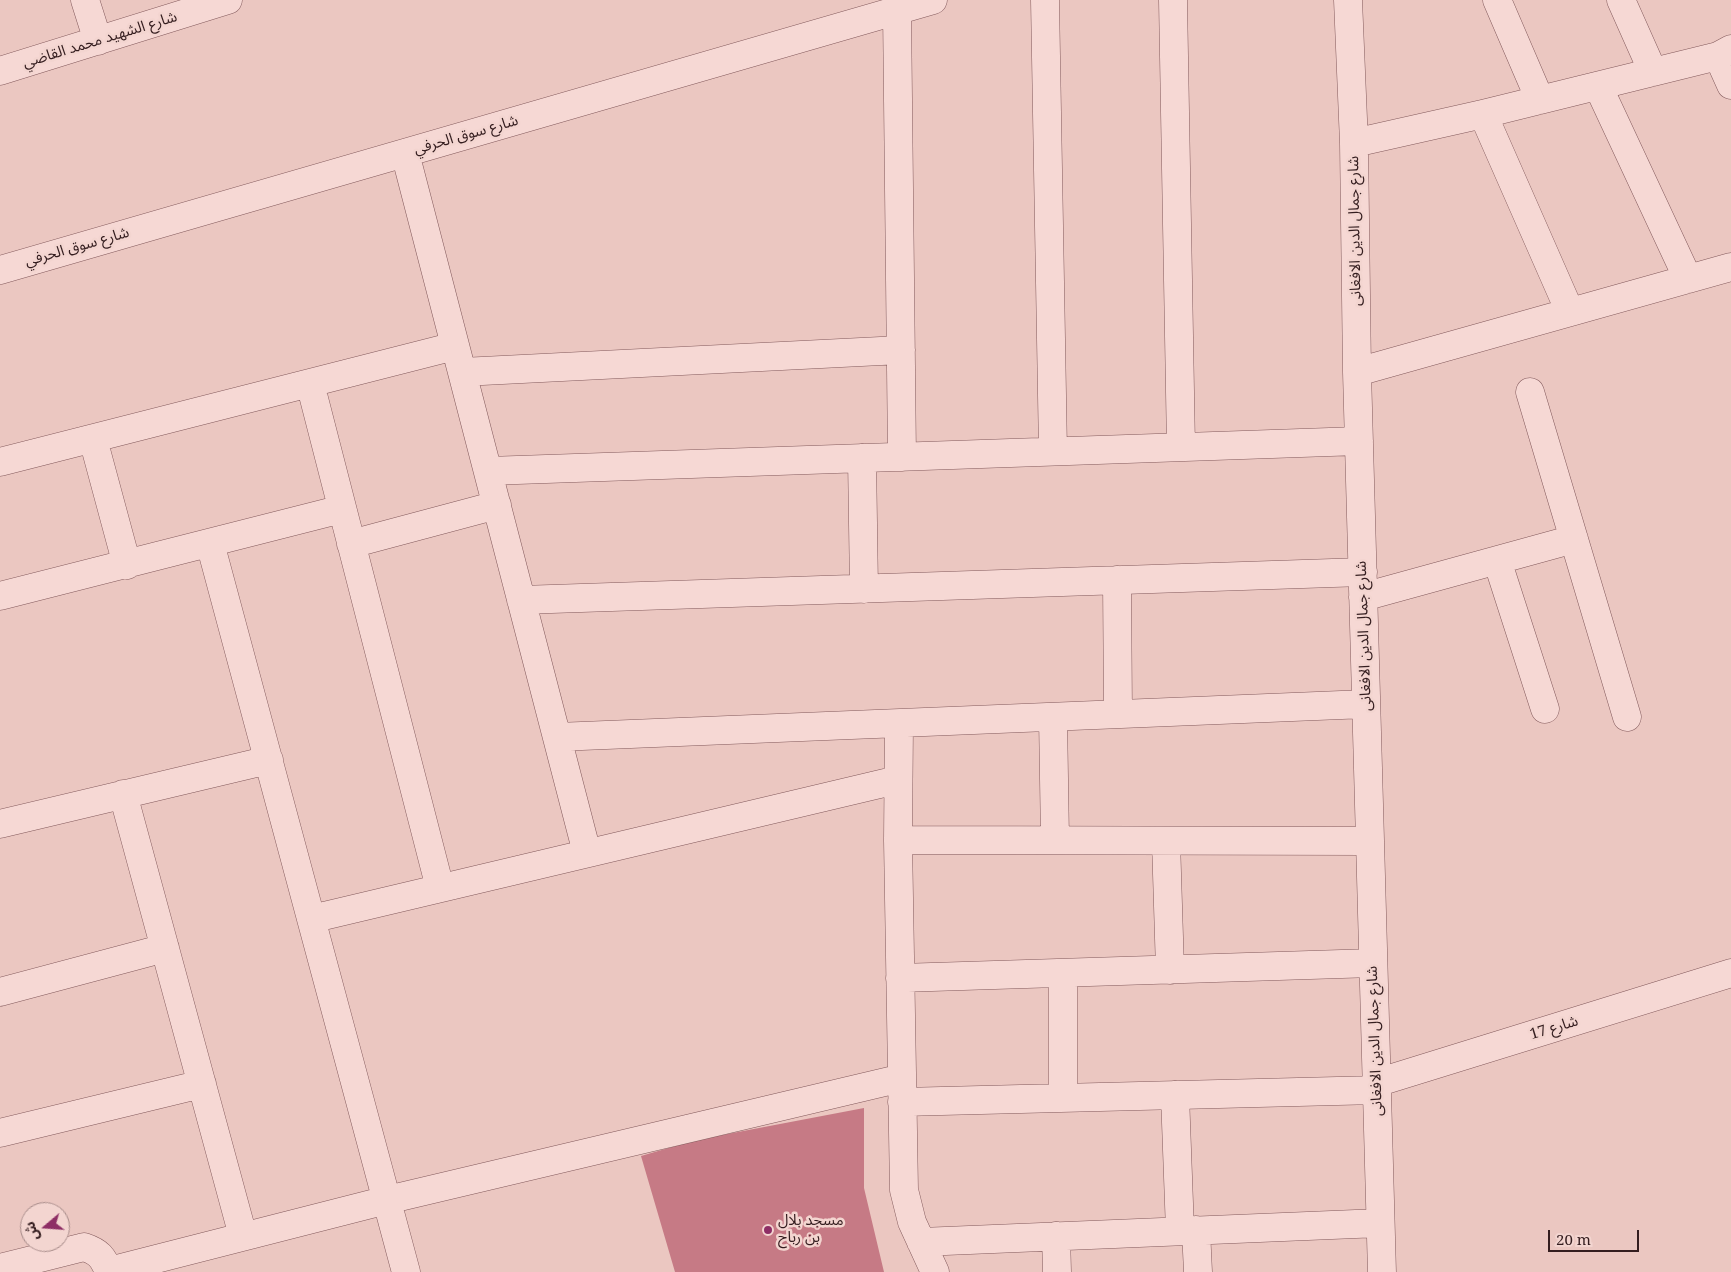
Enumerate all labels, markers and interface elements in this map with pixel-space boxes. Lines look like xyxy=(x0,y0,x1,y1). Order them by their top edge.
street label: شارع الشهيد محمد القاضي xyxy=(21,8,179,72)
street label: شارع سوق الحرفي xyxy=(412,111,520,159)
street label: شارع جمال الدين الافغانى xyxy=(1345,156,1365,306)
street label: شارع سوق الحرفي xyxy=(23,223,131,271)
street label: شارع جمال الدين الافغانى xyxy=(1352,561,1376,711)
street label: شارع جمال الدين الافغانى xyxy=(1363,966,1387,1116)
street label: شارع 17 xyxy=(1528,1012,1580,1044)
north arrow xyxy=(20,1202,70,1252)
place label: مسجد بلال بن رباح xyxy=(778,1212,844,1247)
text: ش xyxy=(19,1219,43,1244)
scale bar xyxy=(1551,1220,1642,1252)
marker: مسجد بلال بن رباح xyxy=(762,1224,774,1236)
text: 20 m xyxy=(1556,1229,1591,1249)

